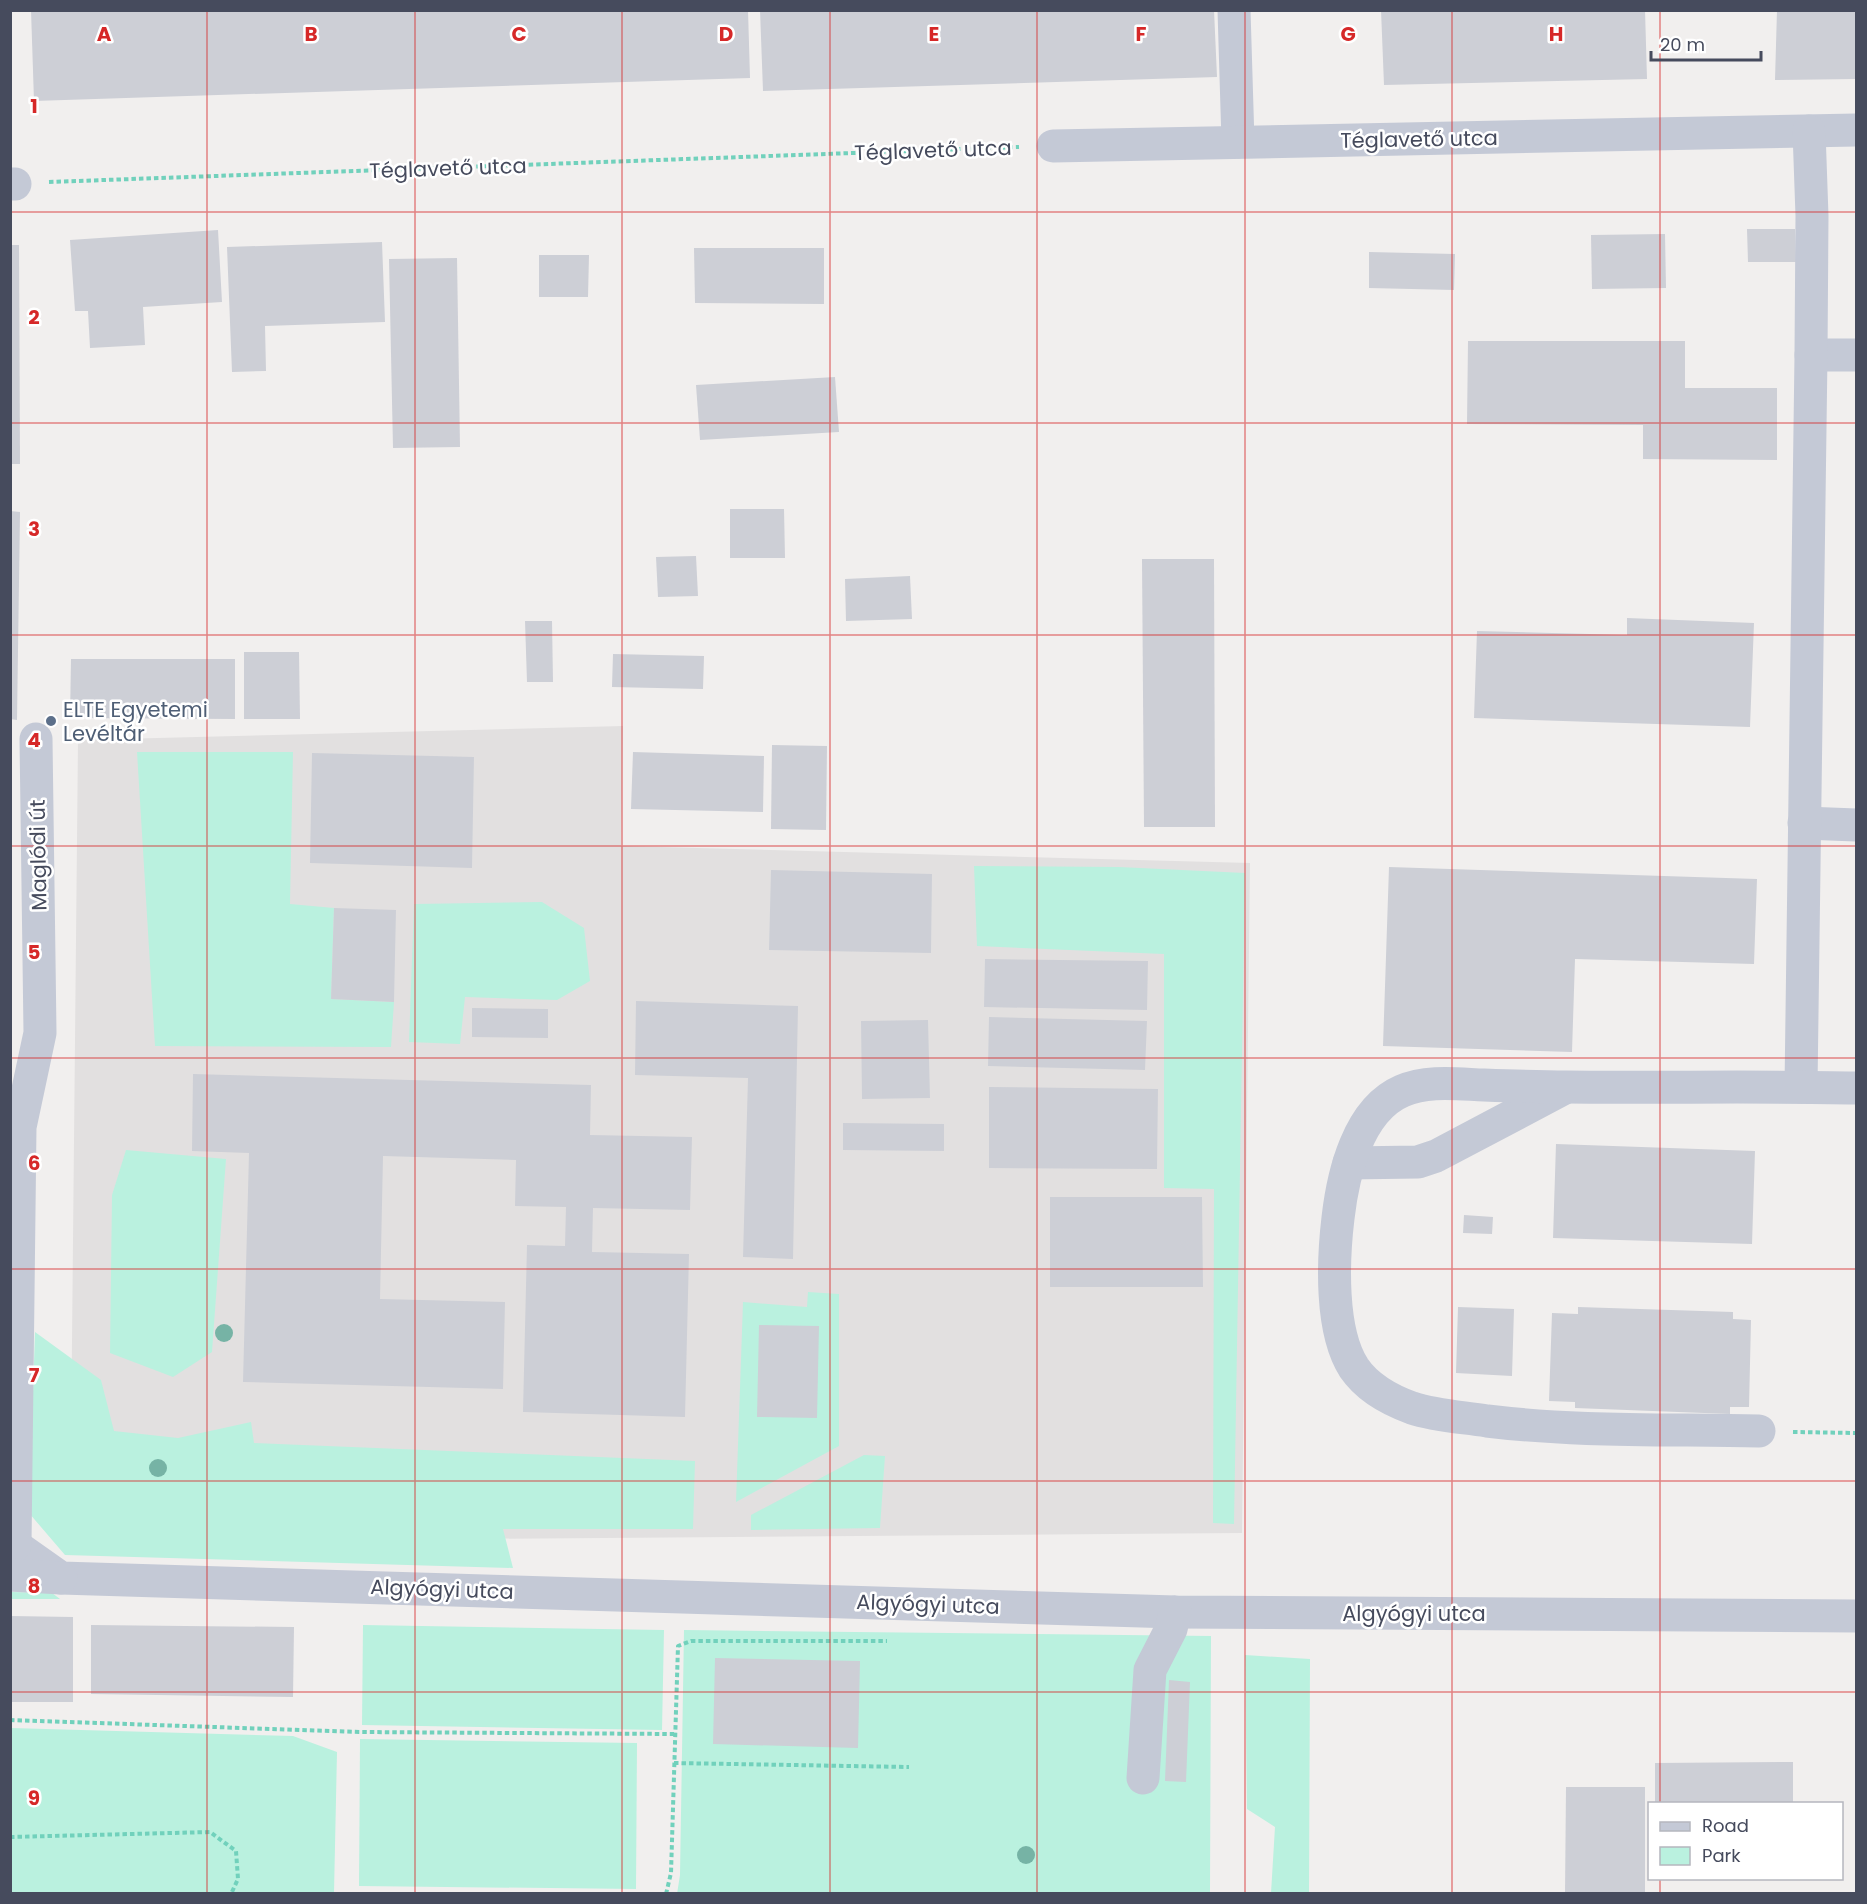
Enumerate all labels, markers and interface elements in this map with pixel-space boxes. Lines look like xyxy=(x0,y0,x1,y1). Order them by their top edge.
text: A xyxy=(97,20,112,48)
text: B xyxy=(304,20,318,48)
text: C xyxy=(511,20,527,48)
text: D xyxy=(719,20,733,48)
text: E xyxy=(929,20,939,48)
text: F xyxy=(1136,20,1147,48)
text: G xyxy=(1340,20,1356,48)
text: H xyxy=(1549,20,1563,48)
scale bar xyxy=(1651,24,1760,62)
text: 20 m xyxy=(1660,32,1705,57)
text: 1 xyxy=(30,92,38,120)
street label: Téglavető utca xyxy=(1340,123,1498,155)
street label: Téglavető utca xyxy=(854,133,1012,167)
street label: Téglavető utca xyxy=(369,151,527,185)
text: 2 xyxy=(28,303,40,331)
text: 3 xyxy=(28,515,40,543)
place label: ELTE Egyetemi Levéltár xyxy=(63,695,208,748)
marker: ELTE Egyetemi Levéltár xyxy=(44,714,58,728)
text: 4 xyxy=(27,726,41,754)
street label: Maglódi út xyxy=(23,799,53,911)
text: 5 xyxy=(28,938,41,966)
text: 6 xyxy=(28,1149,40,1177)
text: 7 xyxy=(29,1361,40,1389)
text: 8 xyxy=(28,1572,40,1600)
street label: Algyógyi utca xyxy=(370,1572,514,1606)
street label: Algyógyi utca xyxy=(856,1587,1000,1621)
street label: Algyógyi utca xyxy=(1342,1599,1486,1628)
text: 9 xyxy=(28,1784,40,1812)
legend xyxy=(1648,1802,1843,1880)
text: Road xyxy=(1702,1813,1749,1838)
text: Park xyxy=(1702,1843,1741,1868)

